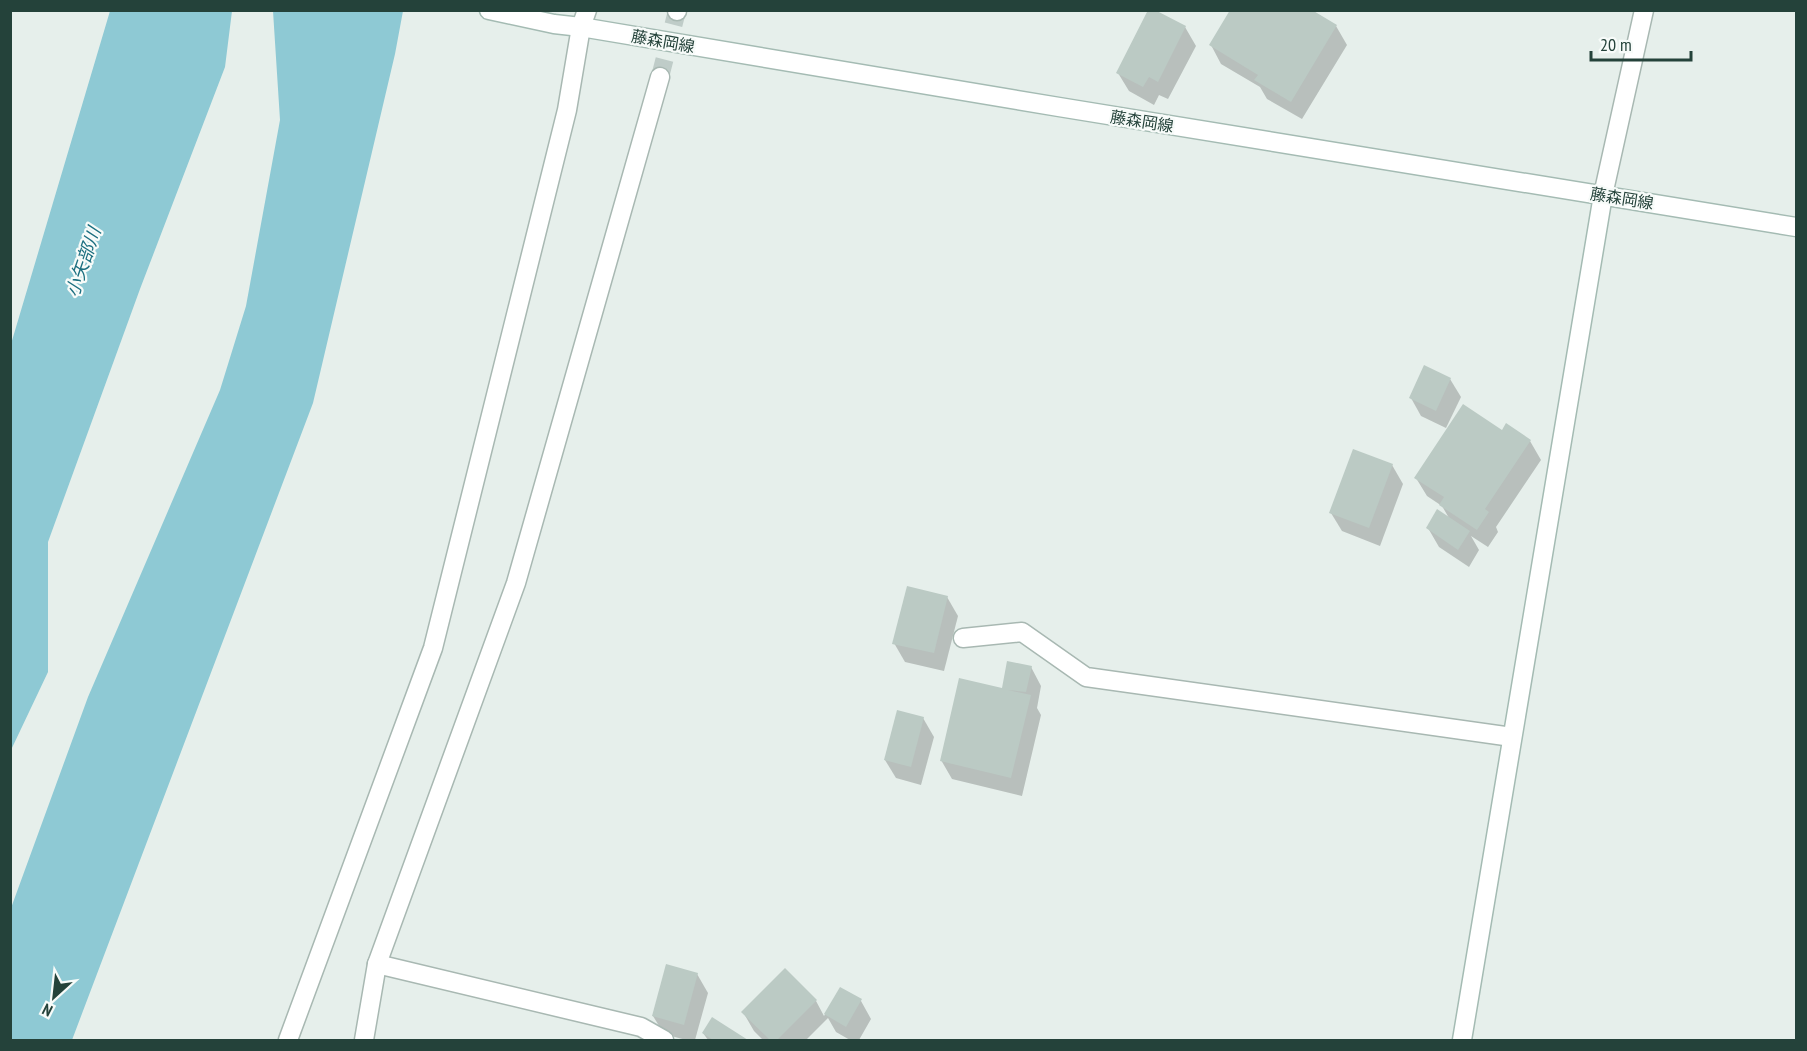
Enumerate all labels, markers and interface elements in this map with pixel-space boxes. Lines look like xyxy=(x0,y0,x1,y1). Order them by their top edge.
scale bar xyxy=(1591,24,1692,62)
street label: 藤森岡線 xyxy=(630,26,696,56)
text: 20 m xyxy=(1600,33,1632,56)
street label: 藤森岡線 xyxy=(1109,106,1175,136)
street label: 藤森岡線 xyxy=(1589,183,1655,213)
water label: 小矢部川 xyxy=(60,222,106,300)
north arrow xyxy=(24,967,84,1027)
text: N xyxy=(39,999,56,1021)

